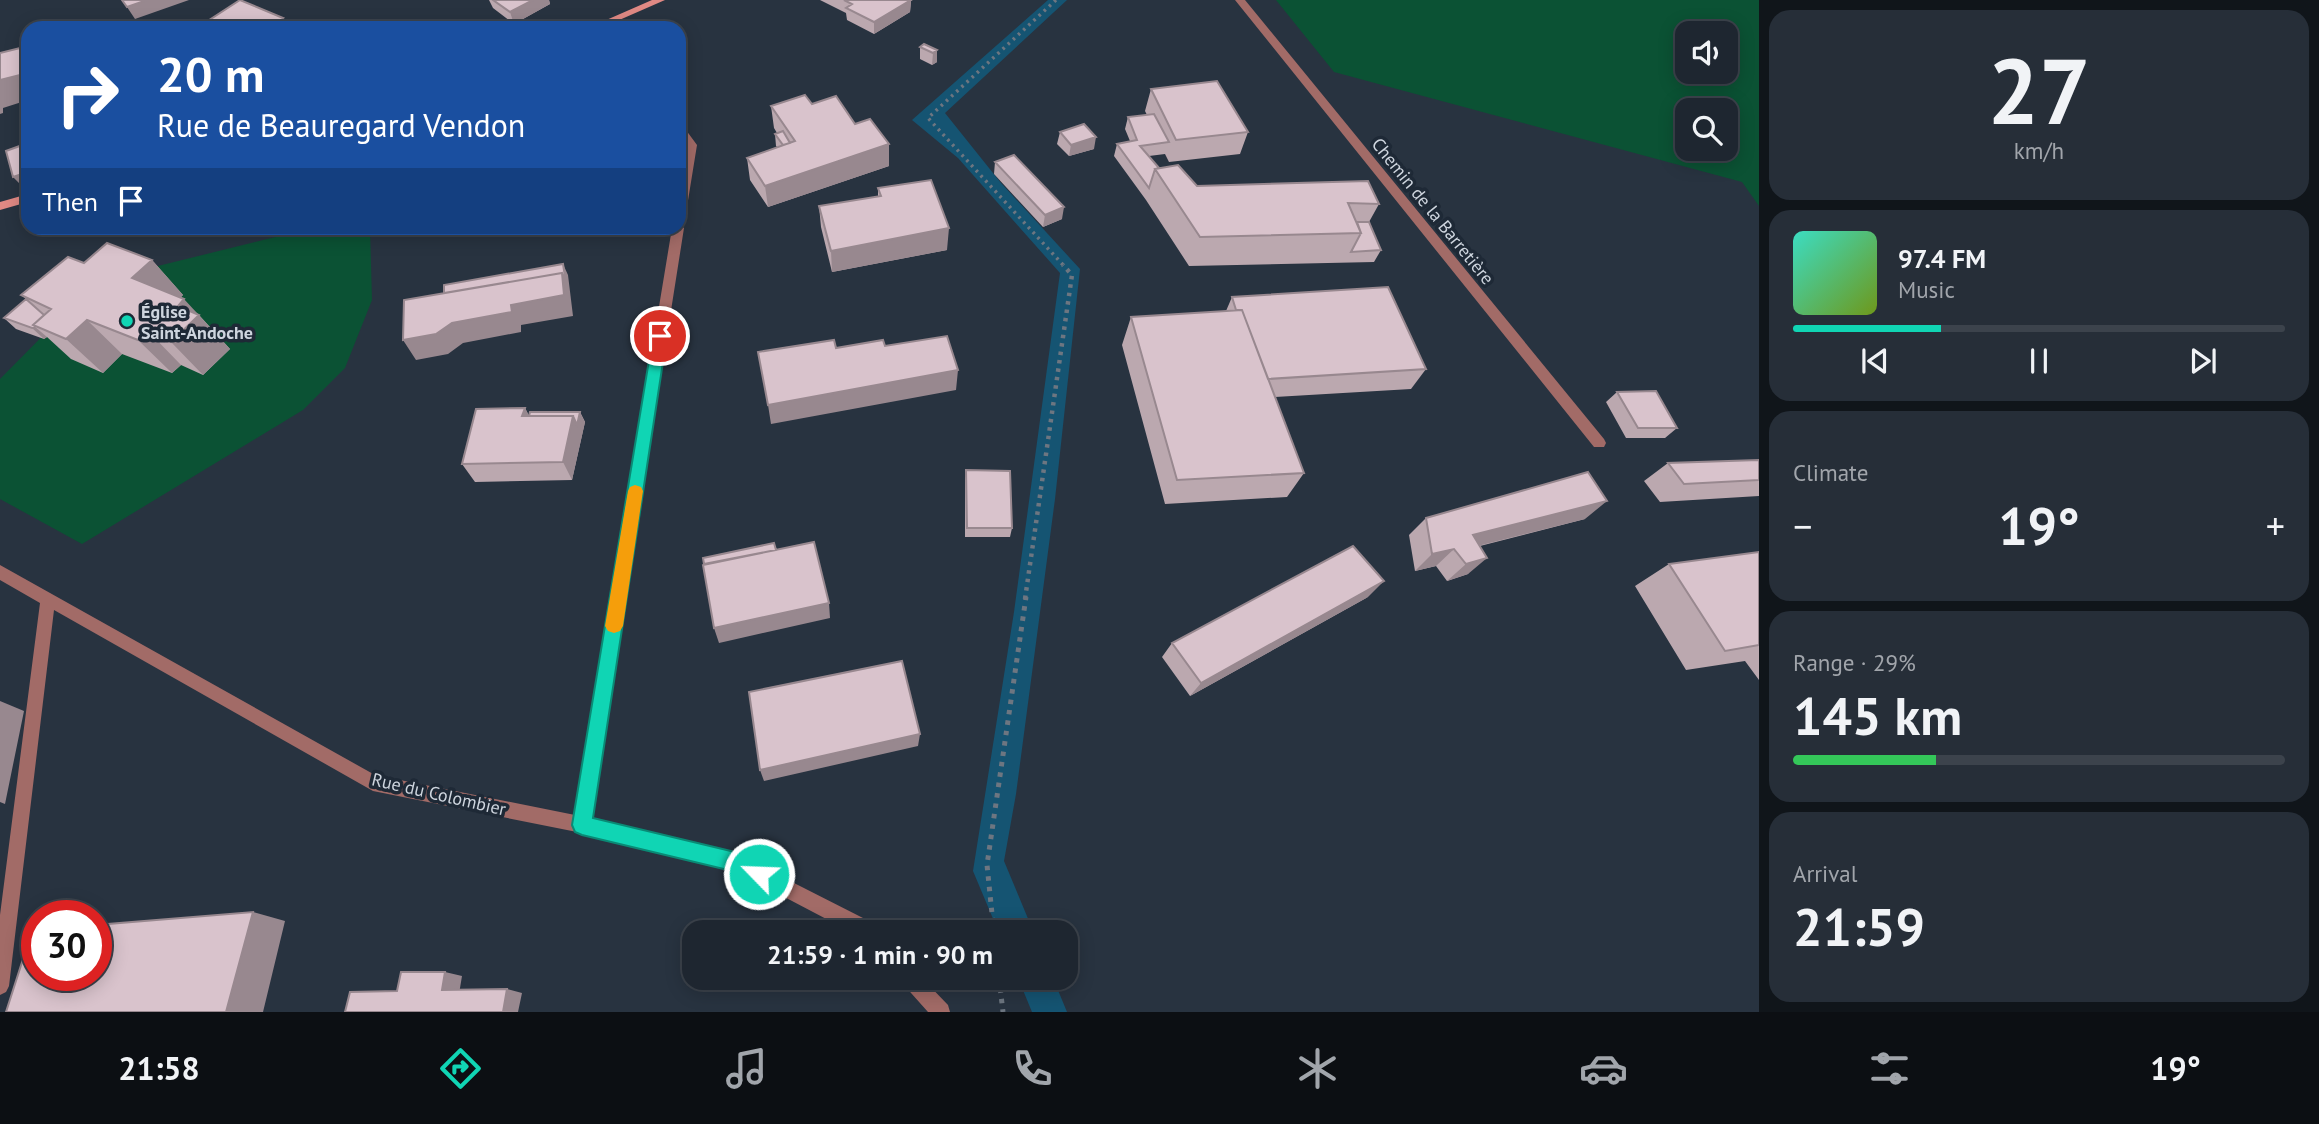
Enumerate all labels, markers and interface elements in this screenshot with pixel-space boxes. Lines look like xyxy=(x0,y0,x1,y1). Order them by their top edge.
map controls xyxy=(1675,21,1738,161)
button: sound xyxy=(1675,21,1738,84)
text: 27 xyxy=(1987,31,2091,149)
text: 20 m xyxy=(157,42,264,106)
icon: right xyxy=(42,49,133,140)
button: search xyxy=(1675,98,1738,161)
text: Rue de Beauregard Vendon xyxy=(157,104,525,146)
street label: Chemin de la Barretière xyxy=(1367,133,1499,289)
text: km/h xyxy=(2014,136,2064,165)
icon: arrive xyxy=(112,182,150,220)
text: Then xyxy=(42,185,98,218)
text: 97.4 FM xyxy=(1898,242,1986,275)
text: Music xyxy=(1898,275,1955,304)
place label: Église Saint-Andoche xyxy=(141,300,253,344)
pin xyxy=(630,306,690,366)
marker: Église Saint-Andoche xyxy=(119,313,135,329)
icon: arrive xyxy=(641,317,679,355)
icon: previous xyxy=(1856,342,1894,380)
icon: pause xyxy=(2020,342,2058,380)
icon: next xyxy=(2184,342,2222,380)
text: Climate xyxy=(1793,458,1868,487)
text: 19° xyxy=(1998,492,2080,559)
text: − xyxy=(1793,501,1812,550)
text: + xyxy=(2266,501,2285,550)
text: Range · 29% xyxy=(1793,648,1916,677)
text: 145 km xyxy=(1793,682,1962,749)
street label: Rue du Colombier xyxy=(370,767,508,821)
position arrow xyxy=(722,837,796,911)
text: Arrival xyxy=(1793,859,1857,888)
text: 21:59 xyxy=(1793,893,1925,960)
speed limit sign: 30 xyxy=(21,900,112,991)
text: 21:59 · 1 min · 90 m xyxy=(767,938,993,971)
icon: directions xyxy=(436,1044,485,1093)
icon: music xyxy=(722,1044,771,1093)
icon: phone xyxy=(1008,1044,1057,1093)
icon: climate xyxy=(1293,1044,1342,1093)
icon: car xyxy=(1579,1044,1628,1093)
icon: filters xyxy=(1865,1044,1914,1093)
text: 21:58 xyxy=(118,1047,200,1089)
text: 19° xyxy=(2150,1047,2201,1089)

